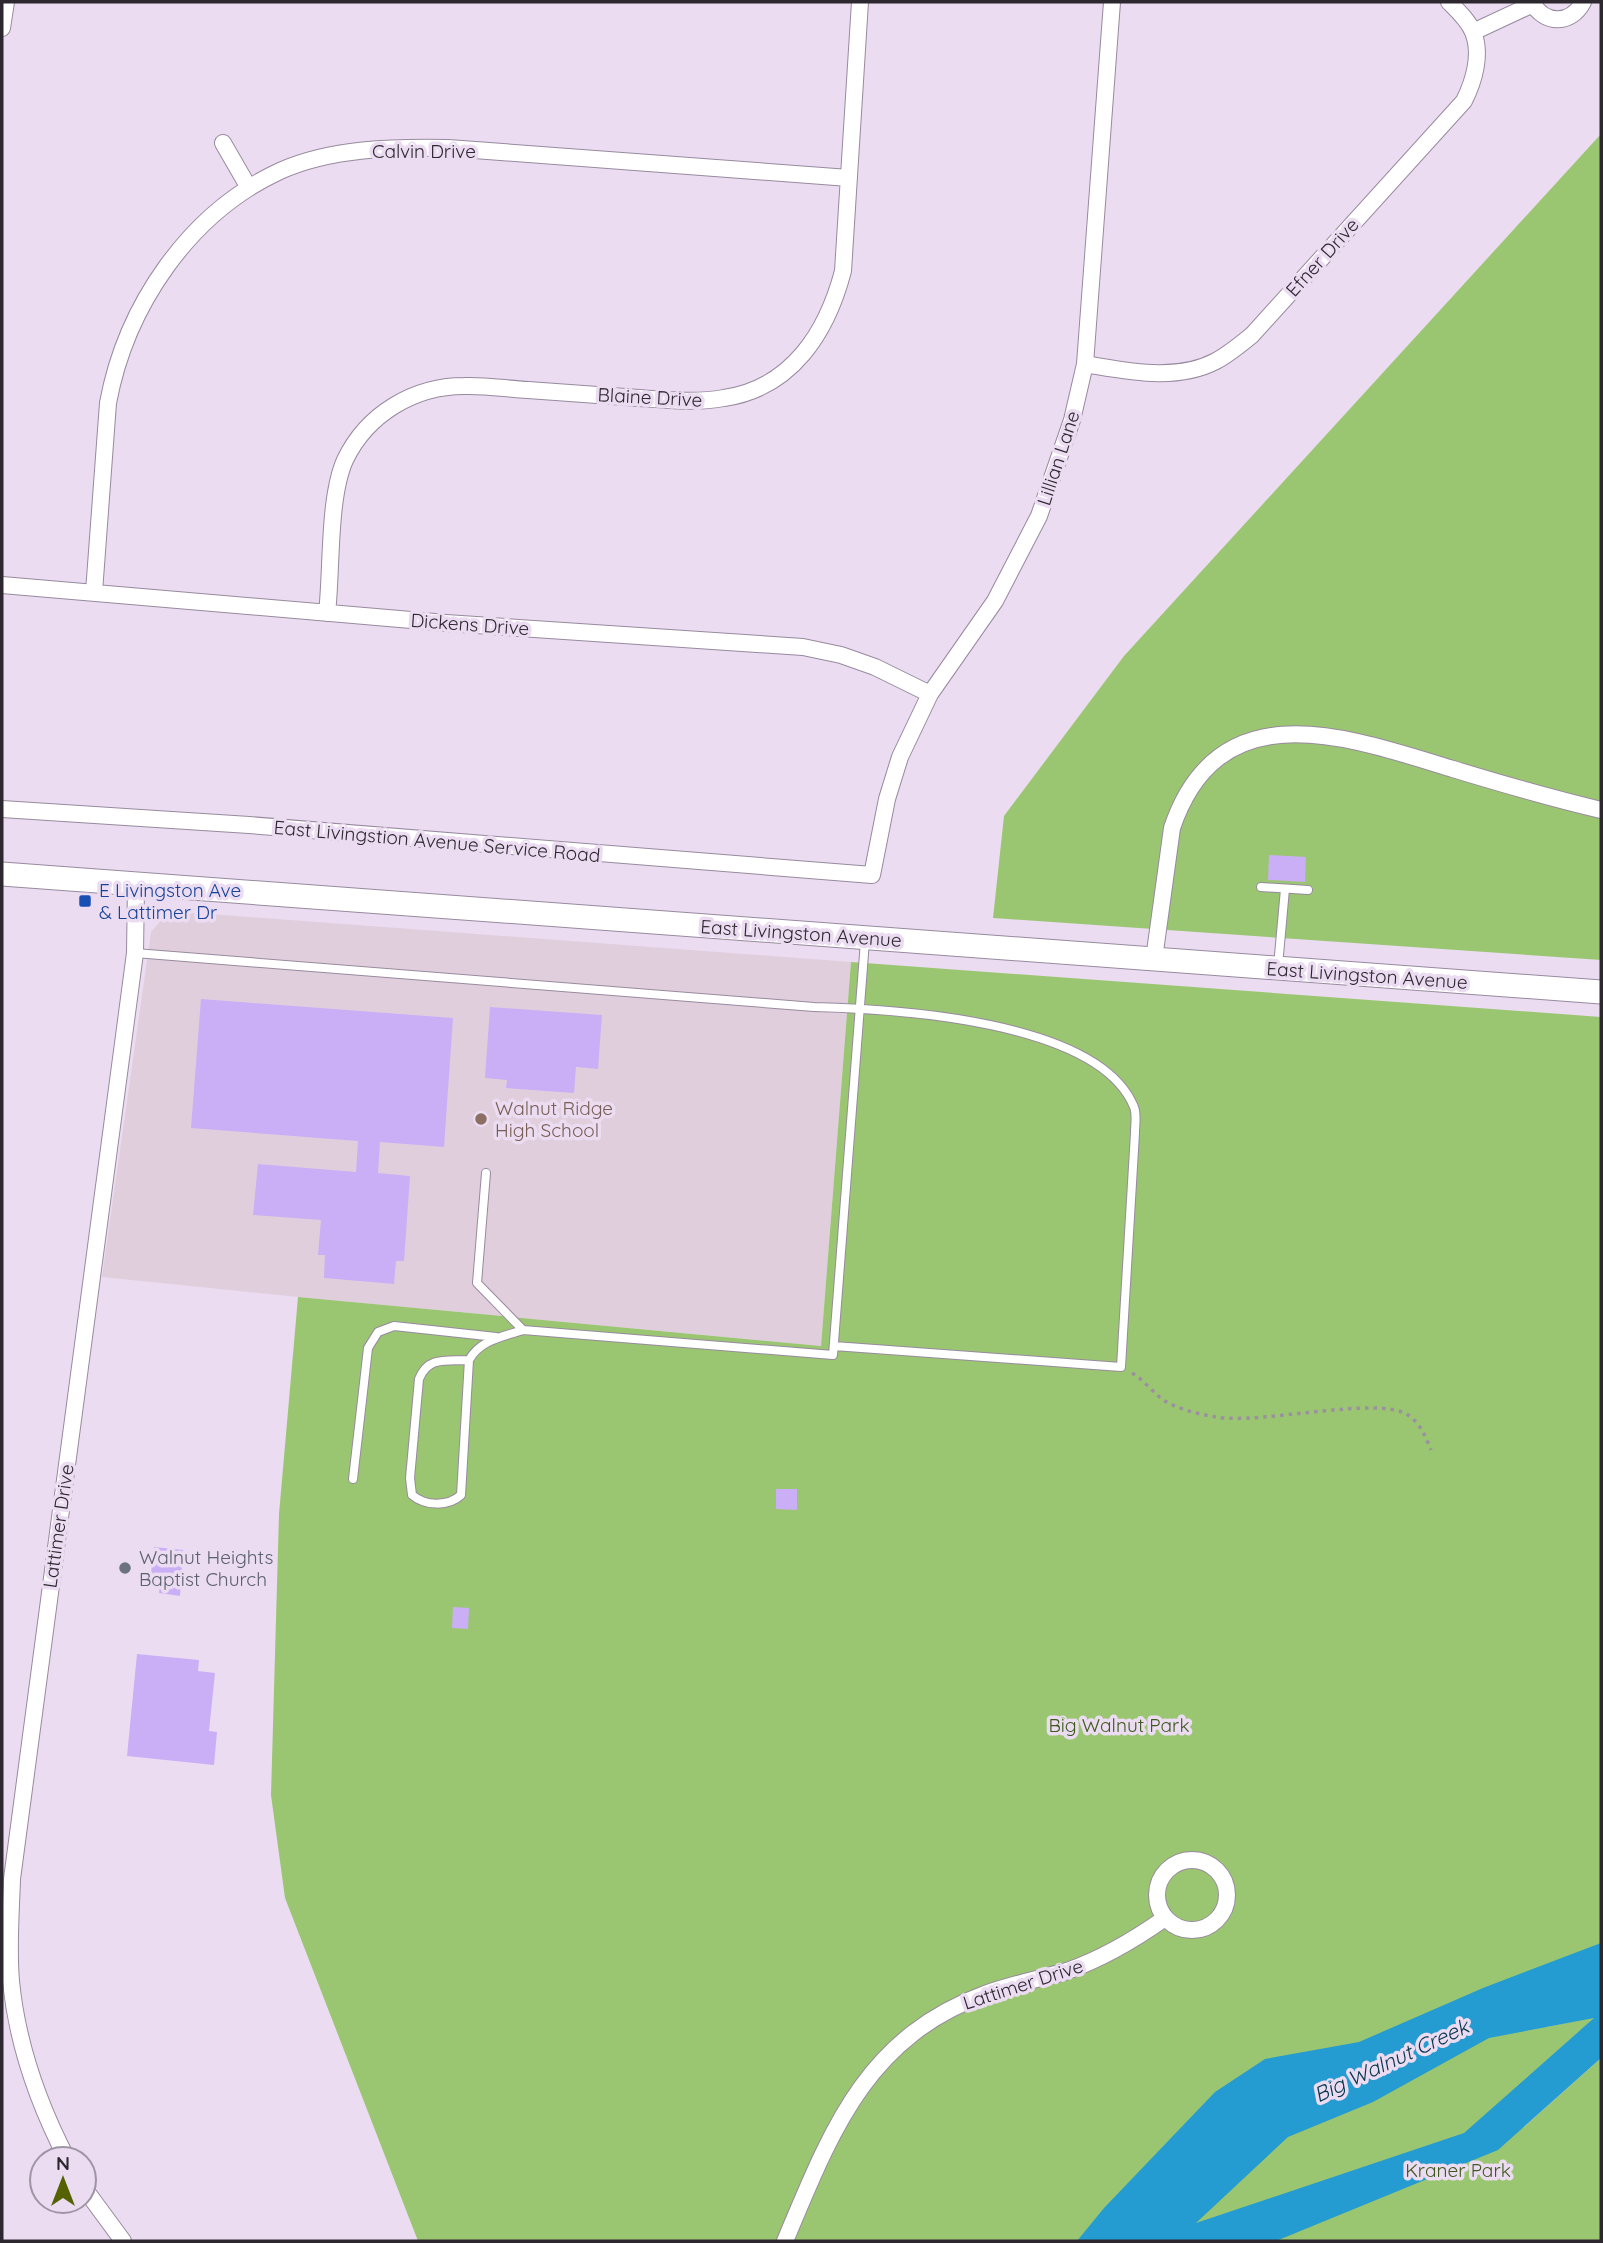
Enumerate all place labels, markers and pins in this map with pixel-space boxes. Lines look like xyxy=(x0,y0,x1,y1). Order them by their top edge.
place label: E Livingston Ave & Lattimer Dr xyxy=(99,878,241,924)
marker: E Livingston Ave & Lattimer Dr xyxy=(77,893,93,909)
place label: Walnut Ridge High School xyxy=(495,1096,613,1142)
marker: Walnut Ridge High School xyxy=(473,1111,489,1127)
place label: Walnut Heights Baptist Church xyxy=(139,1545,273,1591)
marker: Walnut Heights Baptist Church xyxy=(117,1560,133,1576)

